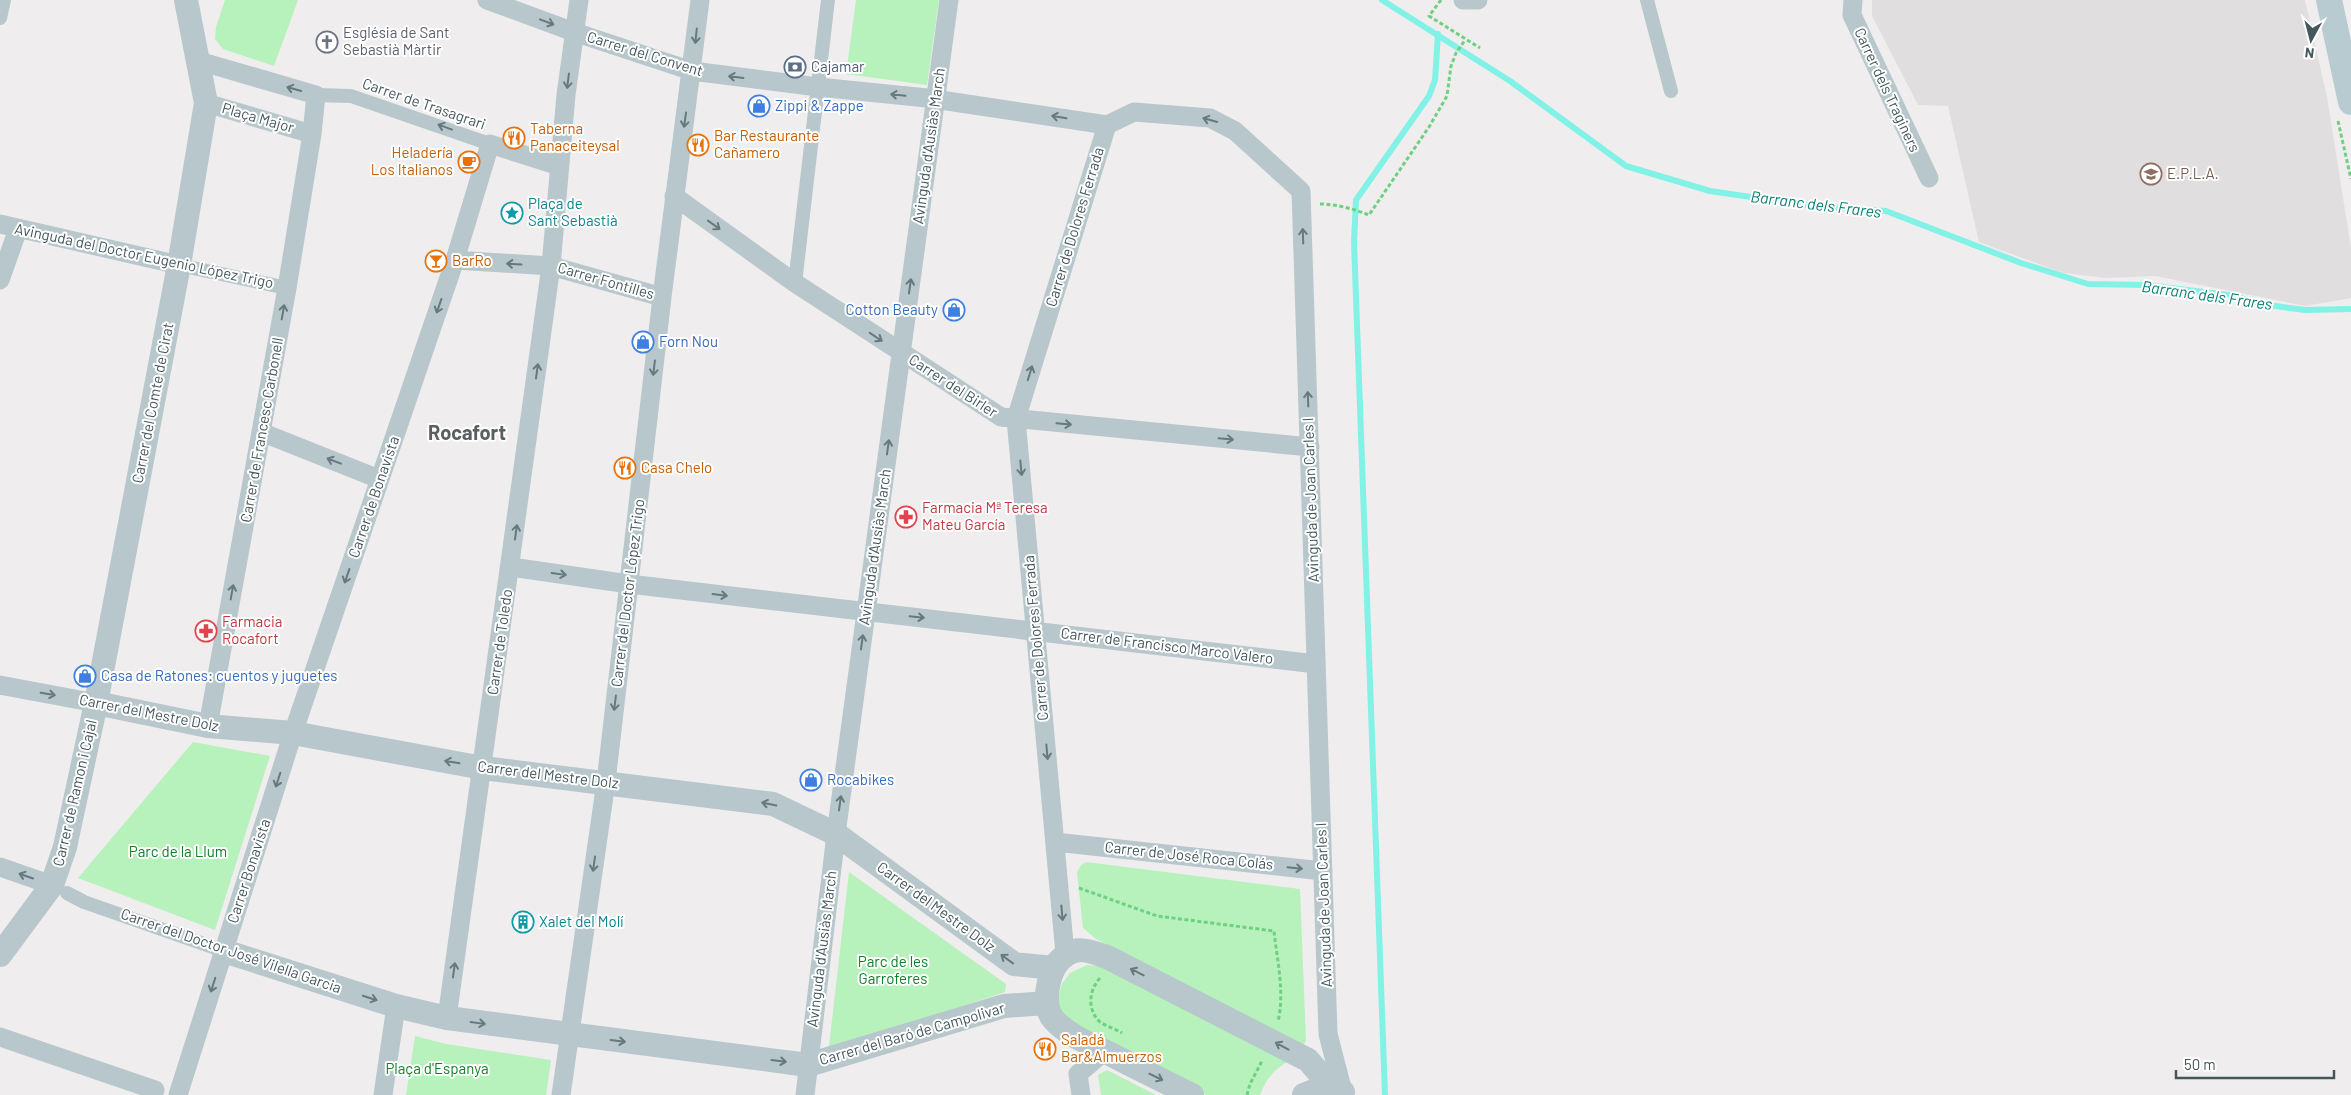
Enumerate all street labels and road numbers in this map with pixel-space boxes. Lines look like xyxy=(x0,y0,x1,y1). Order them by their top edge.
street label: Carrer dels Traginers xyxy=(1851,25,1925,155)
street label: Carrer del Convent xyxy=(585,27,705,79)
street label: Avinguda d'Ausiàs March xyxy=(908,67,948,225)
street label: Carrer de Trasagrari xyxy=(360,73,488,133)
street label: Plaça Major xyxy=(220,98,297,136)
street label: Carrer de Dolores Ferrada xyxy=(1041,145,1107,309)
street label: Avinguda del Doctor Eugenio López Trigo xyxy=(13,219,275,291)
street label: Carrer Fontilles xyxy=(556,258,657,302)
street label: Carrer del Comte de Cirat xyxy=(128,321,176,485)
street label: Carrer de Francesc Carbonell xyxy=(236,336,286,524)
street label: Carrer del Birler xyxy=(906,350,1002,421)
street label: Avinguda de Joan Carles I xyxy=(1298,417,1322,583)
street label: Carrer de Bonavista xyxy=(344,433,402,560)
street label: Avinguda d'Ausiàs March xyxy=(854,468,894,626)
street label: Carrer del Doctor López Trigo xyxy=(607,498,647,688)
street label: Carrer de Dolores Ferrada xyxy=(1019,555,1051,722)
street label: Carrer de Toledo xyxy=(483,588,515,696)
street label: Carrer de Francisco Marco Valero xyxy=(1060,623,1274,667)
street label: Carrer del Mestre Dolz xyxy=(78,690,221,734)
street label: Carrer de Ramon i Cajal xyxy=(48,718,100,868)
street label: Carrer del Mestre Dolz xyxy=(477,756,620,792)
street label: Carrer Bonavista xyxy=(223,816,273,925)
street label: Avinguda de Joan Carles I xyxy=(1311,822,1335,988)
street label: Carrer de José Roca Colás xyxy=(1104,837,1274,873)
street label: Carrer del Mestre Dolz xyxy=(874,857,999,955)
street label: Avinguda d'Ausiàs March xyxy=(802,870,840,1028)
street label: Carrer del Doctor José Vilella Garcia xyxy=(119,904,344,996)
street label: Carrer del Baró de Campolivar xyxy=(817,998,1007,1068)

